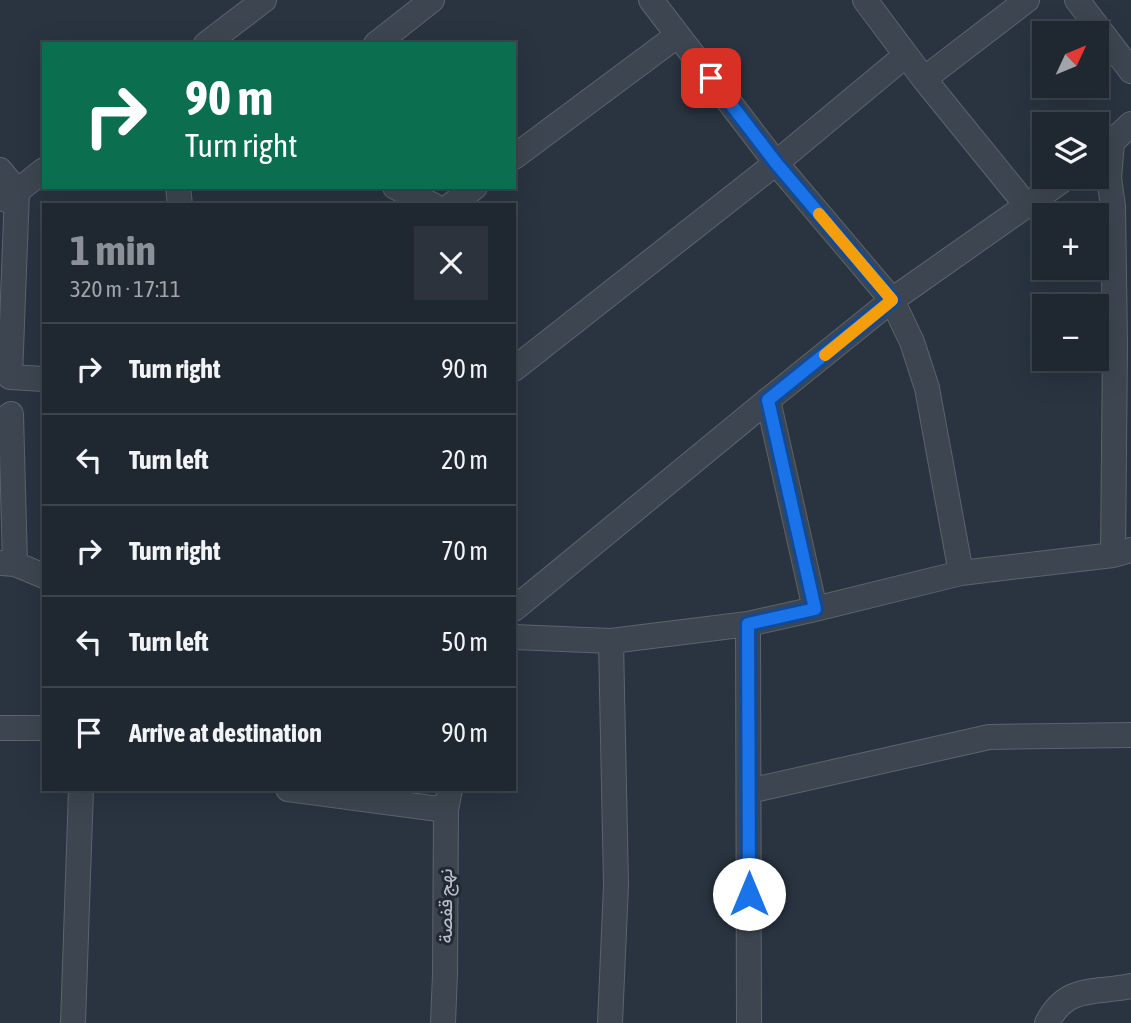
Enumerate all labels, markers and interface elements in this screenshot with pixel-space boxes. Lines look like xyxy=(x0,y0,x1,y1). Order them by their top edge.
north arrow xyxy=(1032,21,1110,98)
map controls xyxy=(1032,21,1109,371)
pin xyxy=(681,48,741,108)
icon: arrive xyxy=(692,59,730,97)
text: 90 m xyxy=(185,69,273,125)
icon: right xyxy=(70,70,161,161)
button: layers xyxy=(1032,112,1109,189)
text: Turn right xyxy=(185,127,298,164)
button: + xyxy=(1032,203,1109,280)
text: 1 min xyxy=(70,226,156,274)
button: close xyxy=(414,226,488,300)
text: 320 m · 17:11 xyxy=(70,276,181,302)
button: − xyxy=(1032,294,1109,371)
icon: right xyxy=(70,350,108,388)
text: Turn right xyxy=(129,354,220,384)
text: 90 m xyxy=(441,354,488,384)
icon: left xyxy=(70,441,108,479)
text: Turn left xyxy=(129,445,209,475)
text: 20 m xyxy=(441,445,488,475)
icon: right xyxy=(70,532,108,570)
text: Turn right xyxy=(129,536,220,566)
text: 70 m xyxy=(441,536,488,566)
icon: left xyxy=(70,623,108,661)
text: Turn left xyxy=(129,627,209,657)
text: 50 m xyxy=(441,627,488,657)
icon: arrive xyxy=(70,714,108,752)
text: Arrive at destination xyxy=(129,718,322,748)
text: 90 m xyxy=(441,718,488,748)
position arrow xyxy=(712,857,786,931)
street label: نهج قفصة xyxy=(434,869,459,943)

